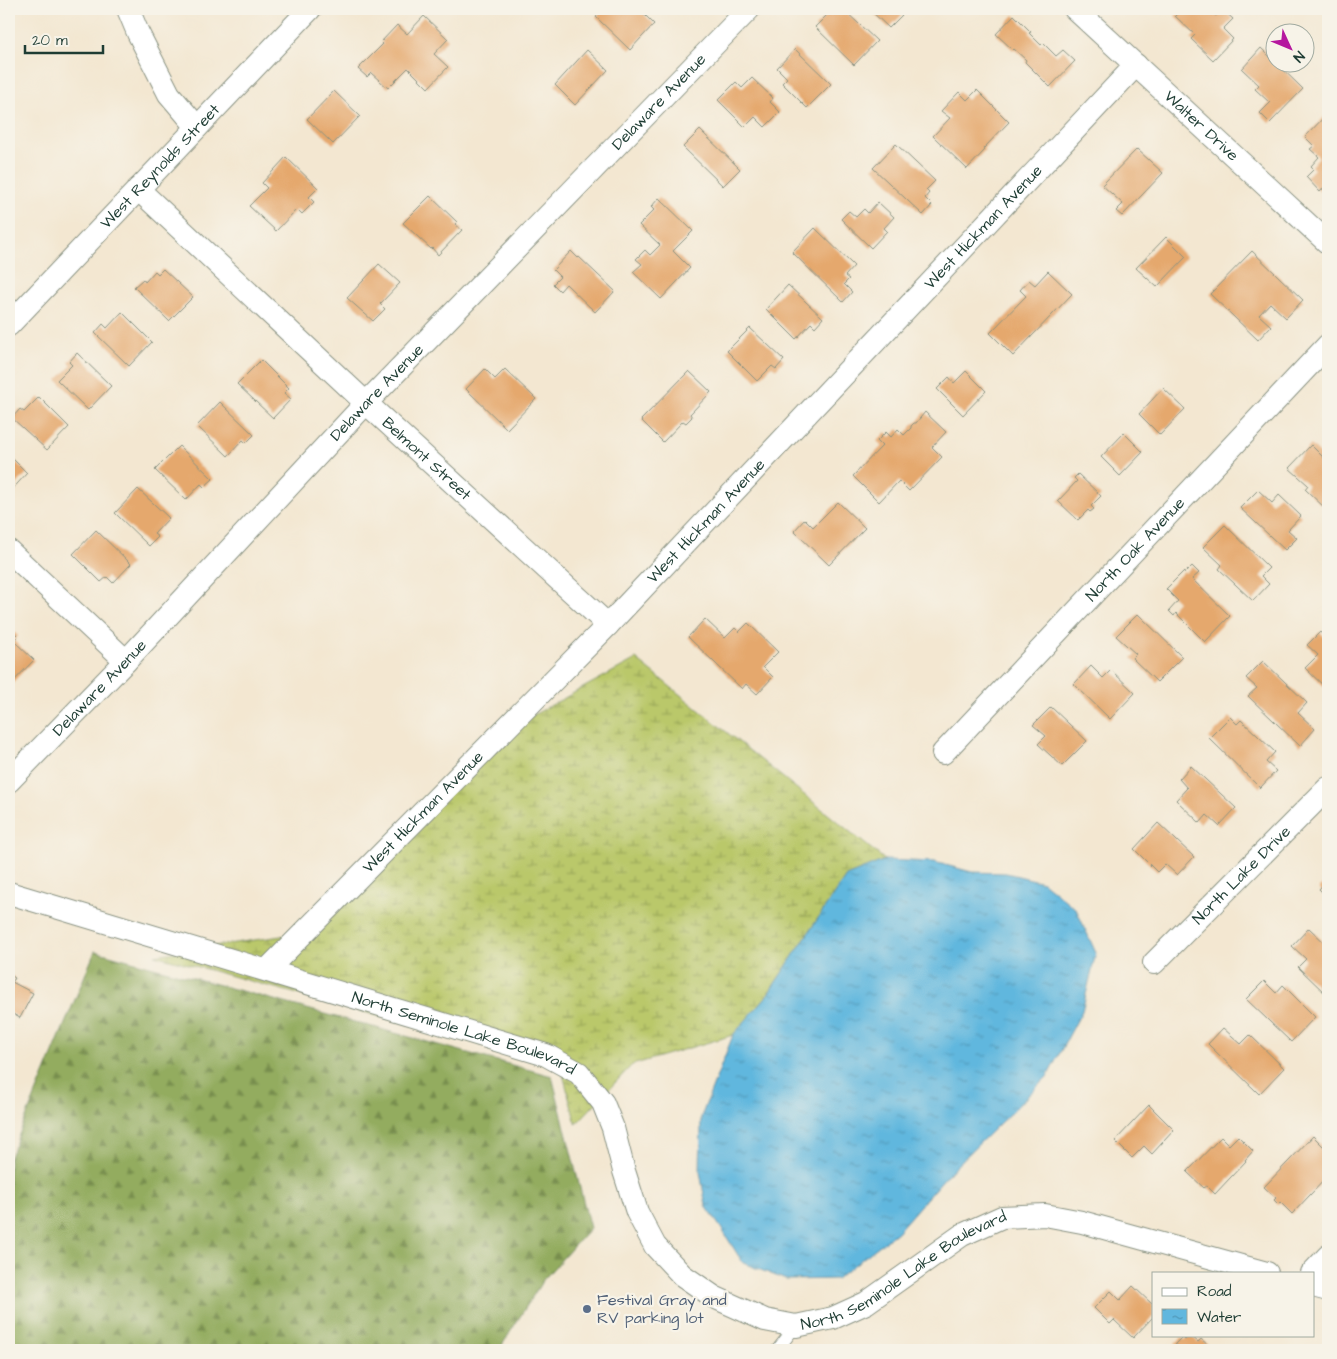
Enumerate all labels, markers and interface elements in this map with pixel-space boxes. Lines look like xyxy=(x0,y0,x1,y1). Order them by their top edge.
scale bar xyxy=(25,22,102,54)
north arrow xyxy=(1264,22,1314,72)
text: 20 m xyxy=(32,30,68,51)
text: N xyxy=(1288,46,1309,67)
street label: Delaware Avenue xyxy=(607,48,711,155)
street label: Walter Drive xyxy=(1159,86,1244,166)
street label: West Reynolds Street xyxy=(95,99,225,234)
street label: West Hickman Avenue xyxy=(919,160,1048,294)
street label: Delaware Avenue xyxy=(325,339,429,446)
street label: Belmont Street xyxy=(377,412,477,506)
street label: West Hickman Avenue xyxy=(642,454,770,588)
street label: North Oak Avenue xyxy=(1081,492,1190,606)
street label: Delaware Avenue xyxy=(48,634,152,741)
street label: West Hickman Avenue xyxy=(358,746,489,878)
street label: North Lake Drive xyxy=(1187,820,1296,929)
street label: North Seminole Lake Boulevard xyxy=(349,986,580,1080)
street label: North Seminole Lake Boulevard xyxy=(799,1205,1010,1336)
legend xyxy=(1152,1272,1314,1336)
text: Road xyxy=(1197,1281,1232,1302)
place label: Festival Gray and RV parking lot xyxy=(597,1289,727,1330)
marker: Festival Gray and RV parking lot xyxy=(581,1303,593,1315)
text: Water xyxy=(1197,1307,1241,1328)

